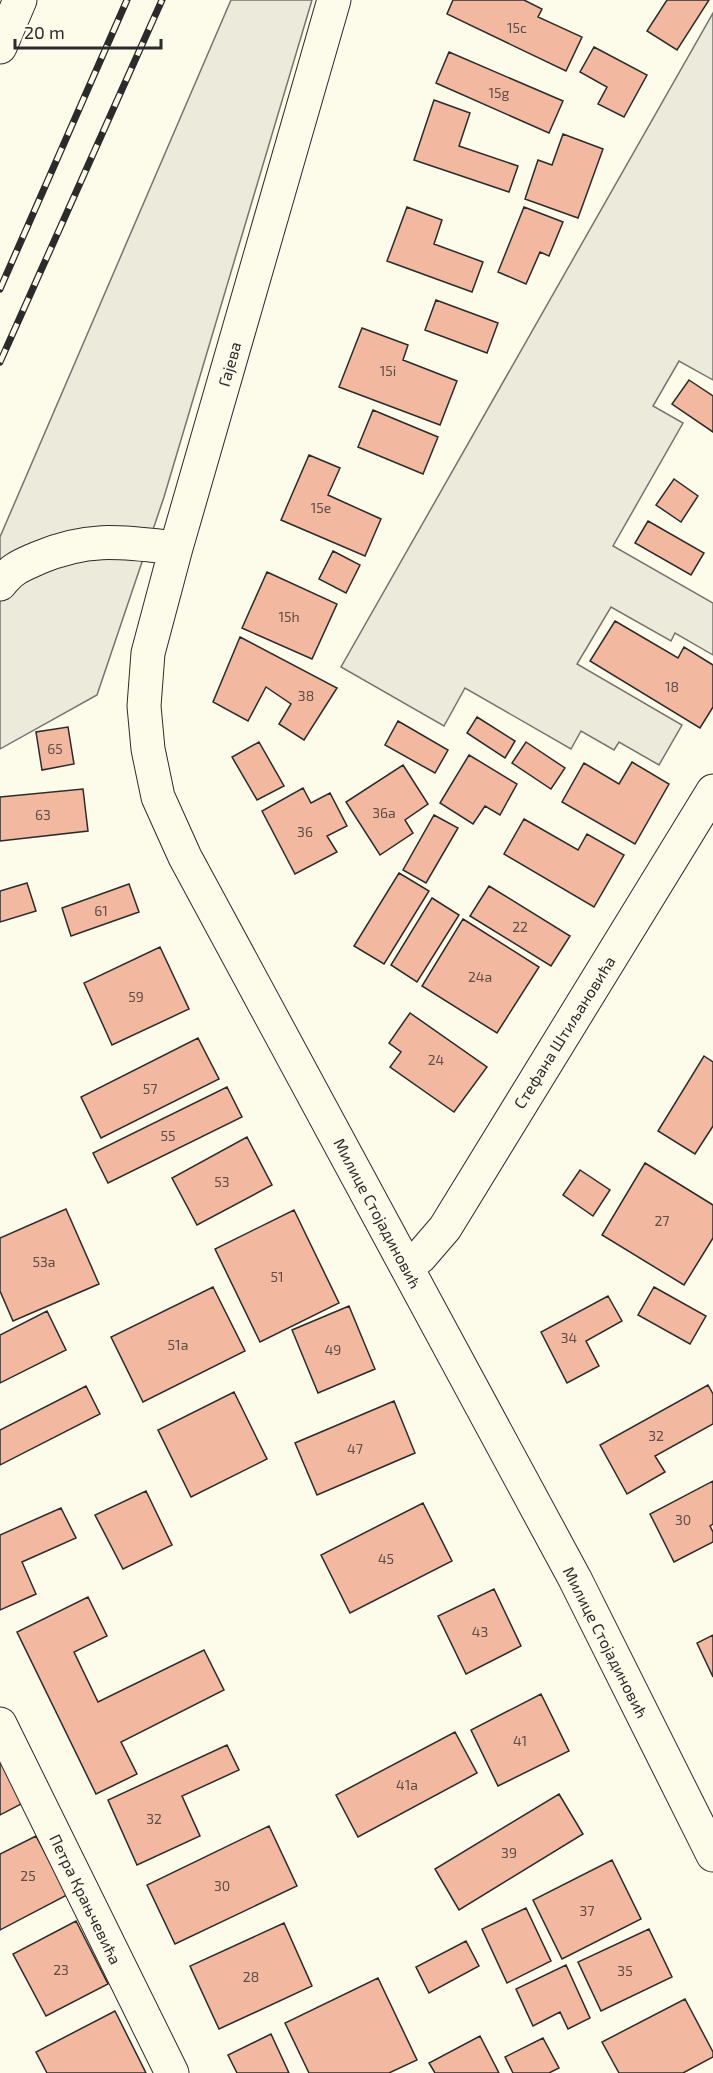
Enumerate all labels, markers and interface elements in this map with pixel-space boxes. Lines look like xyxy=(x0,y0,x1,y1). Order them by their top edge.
scale bar xyxy=(15,12,160,50)
house number: 15c xyxy=(507,19,527,36)
text: 20 m xyxy=(24,21,65,43)
house number: 15g xyxy=(489,84,510,101)
street label: Гајева xyxy=(214,339,245,389)
house number: 15i xyxy=(380,362,396,379)
house number: 15e xyxy=(311,499,331,516)
house number: 15h xyxy=(278,608,300,625)
house number: 18 xyxy=(665,678,679,695)
house number: 38 xyxy=(298,687,314,704)
house number: 65 xyxy=(47,740,63,757)
house number: 36a xyxy=(372,804,396,821)
house number: 63 xyxy=(35,806,51,823)
house number: 36 xyxy=(297,823,313,840)
house number: 61 xyxy=(94,902,108,919)
house number: 22 xyxy=(512,918,528,935)
street label: Стефана Штиљановића xyxy=(509,952,619,1112)
house number: 24a xyxy=(468,968,492,985)
house number: 59 xyxy=(128,988,144,1005)
house number: 24 xyxy=(428,1051,444,1068)
house number: 57 xyxy=(143,1080,157,1097)
house number: 55 xyxy=(160,1127,176,1144)
street label: Милице Стојадиновић xyxy=(329,1135,426,1292)
house number: 53 xyxy=(214,1173,230,1190)
house number: 27 xyxy=(654,1212,670,1229)
house number: 53a xyxy=(33,1253,55,1270)
house number: 51 xyxy=(270,1268,284,1285)
house number: 34 xyxy=(561,1329,577,1346)
house number: 51a xyxy=(168,1336,188,1353)
house number: 49 xyxy=(325,1341,341,1358)
house number: 32 xyxy=(648,1427,664,1444)
house number: 47 xyxy=(347,1440,363,1457)
house number: 30 xyxy=(675,1511,691,1528)
house number: 45 xyxy=(378,1550,394,1567)
street label: Милице Стојадиновић xyxy=(559,1563,652,1721)
house number: 43 xyxy=(472,1623,488,1640)
house number: 41 xyxy=(513,1732,527,1749)
house number: 41a xyxy=(396,1776,418,1793)
house number: 32 xyxy=(146,1810,162,1827)
street label: Петра Крањчевића xyxy=(46,1831,126,1967)
house number: 39 xyxy=(501,1844,517,1861)
house number: 25 xyxy=(20,1867,36,1884)
house number: 30 xyxy=(214,1877,230,1894)
house number: 37 xyxy=(580,1902,594,1919)
house number: 23 xyxy=(53,1961,69,1978)
house number: 35 xyxy=(617,1962,633,1979)
house number: 28 xyxy=(243,1968,259,1985)

